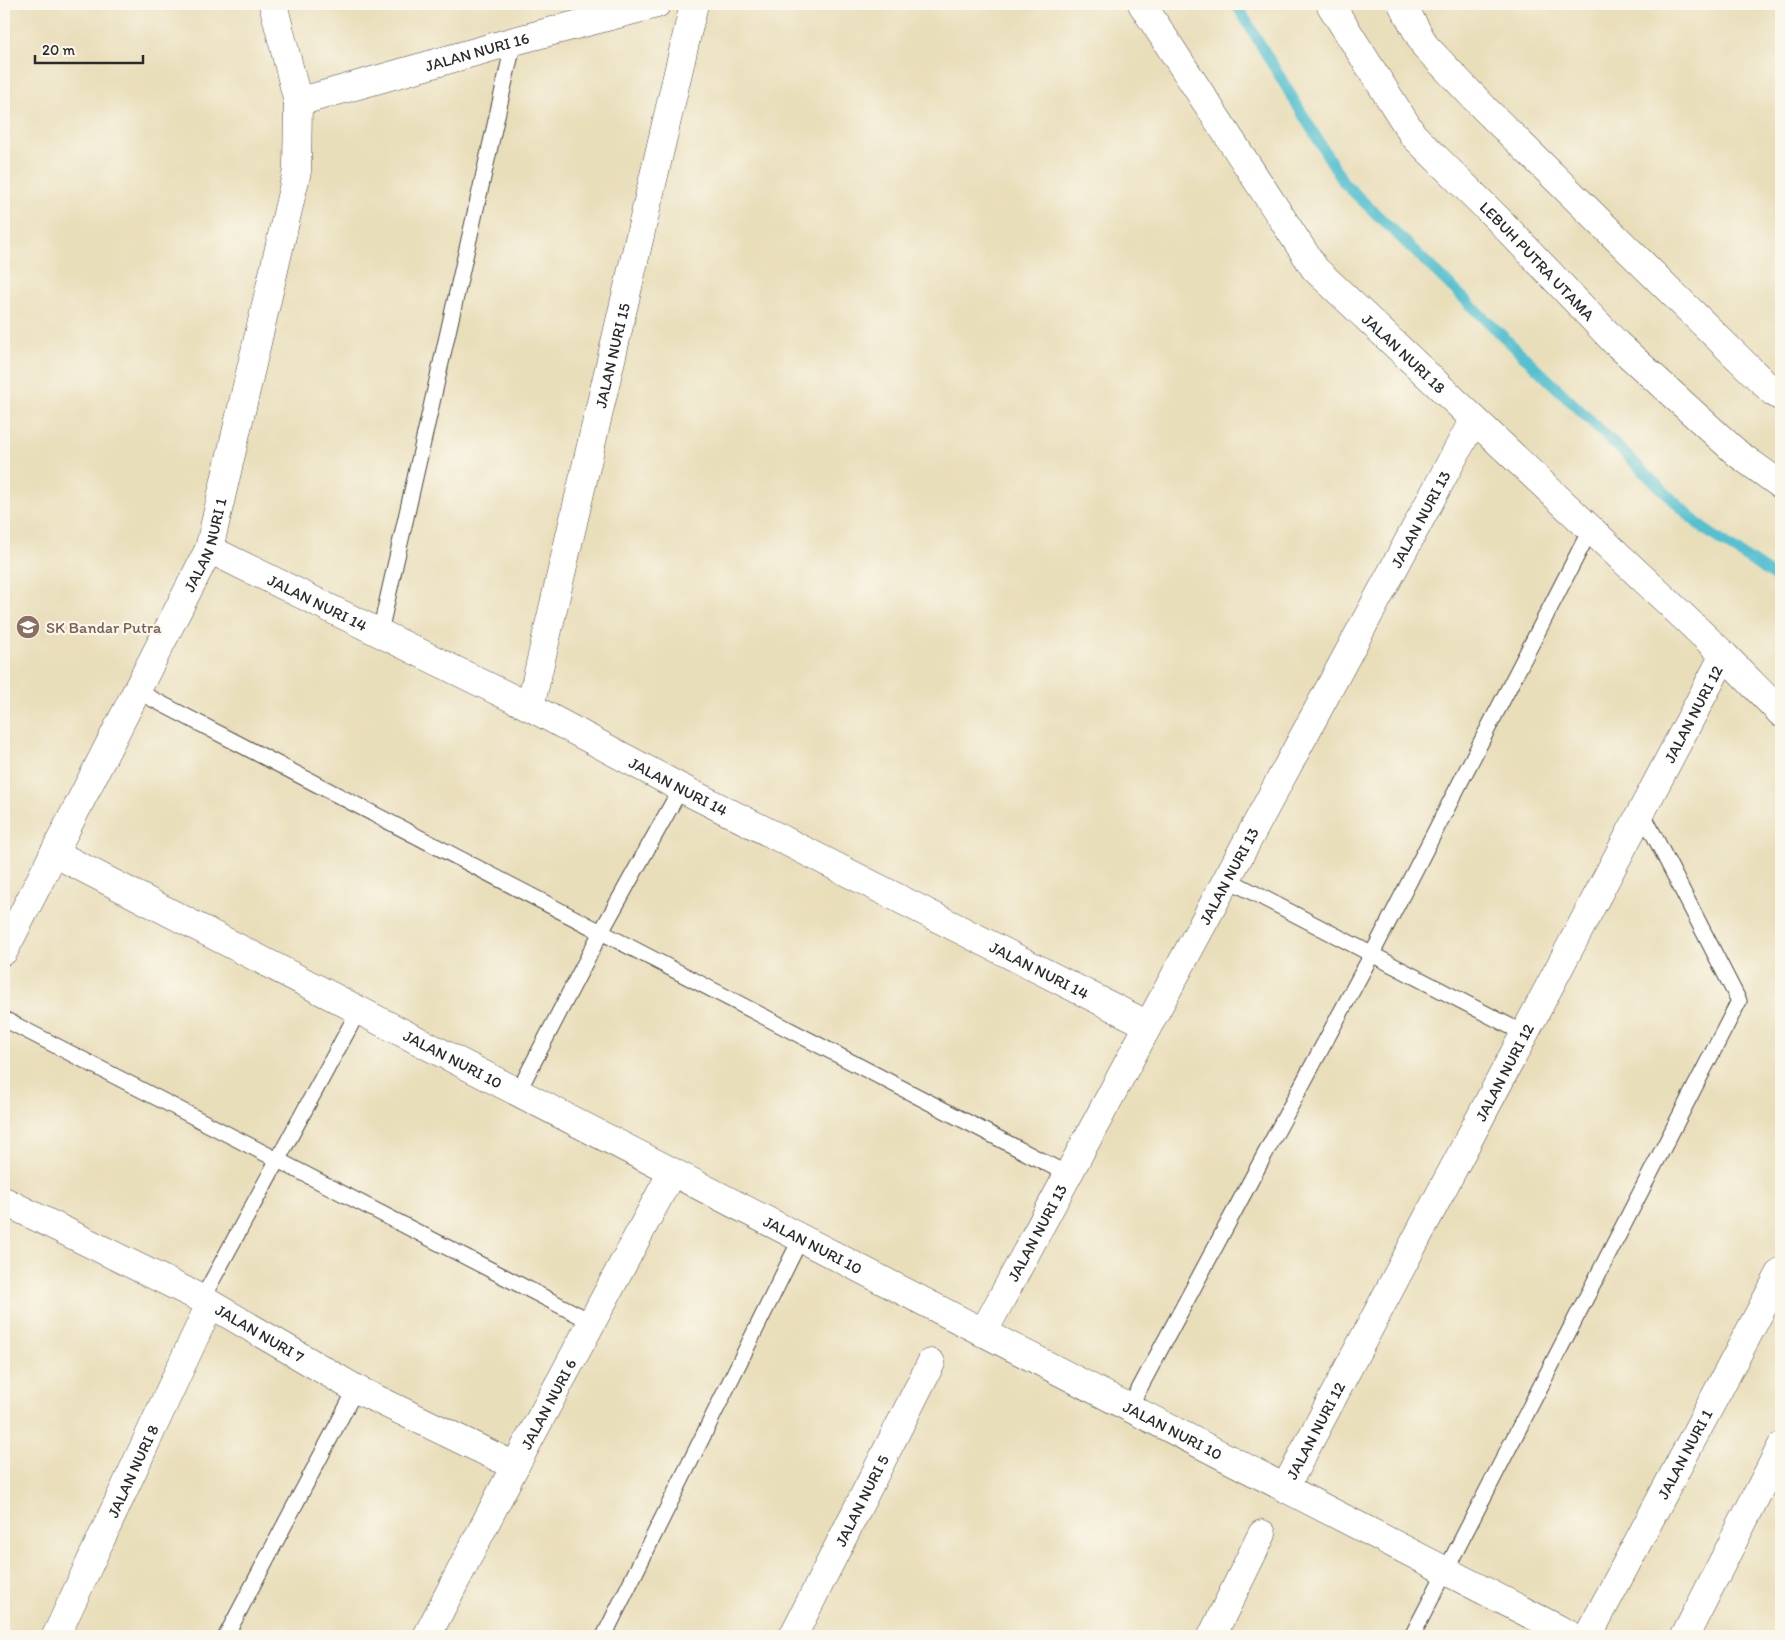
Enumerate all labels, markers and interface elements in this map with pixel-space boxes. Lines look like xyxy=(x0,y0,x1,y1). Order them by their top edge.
street label: JALAN NURI 16 xyxy=(423,28,531,76)
scale bar xyxy=(35,32,142,64)
text: 20 m xyxy=(42,41,76,59)
street label: LEBUH PUTRA UTAMA xyxy=(1476,197,1599,325)
street label: JALAN NURI 15 xyxy=(591,301,634,410)
street label: JALAN NURI 18 xyxy=(1358,310,1450,397)
street label: JALAN NURI 13 xyxy=(1387,467,1455,571)
street label: JALAN NURI 1 xyxy=(180,496,231,595)
street label: JALAN NURI 14 xyxy=(264,570,371,636)
school or university icon: SK Bandar Putra xyxy=(15,614,41,640)
place label: SK Bandar Putra xyxy=(46,618,162,637)
street label: JALAN NURI 12 xyxy=(1660,662,1727,766)
street label: JALAN NURI 14 xyxy=(626,753,731,820)
street label: JALAN NURI 13 xyxy=(1195,824,1263,928)
street label: JALAN NURI 14 xyxy=(986,937,1092,1004)
street label: JALAN NURI 12 xyxy=(1471,1020,1538,1124)
street label: JALAN NURI 10 xyxy=(400,1026,506,1093)
street label: JALAN NURI 13 xyxy=(1004,1181,1071,1285)
street label: JALAN NURI 10 xyxy=(760,1212,865,1278)
street label: JALAN NURI 7 xyxy=(212,1300,307,1367)
street label: JALAN NURI 6 xyxy=(517,1355,581,1453)
street label: JALAN NURI 12 xyxy=(1282,1378,1349,1483)
street label: JALAN NURI 10 xyxy=(1120,1397,1225,1464)
street label: JALAN NURI 1 xyxy=(1653,1406,1717,1502)
street label: JALAN NURI 8 xyxy=(103,1421,163,1521)
street label: JALAN NURI 5 xyxy=(831,1452,893,1549)

